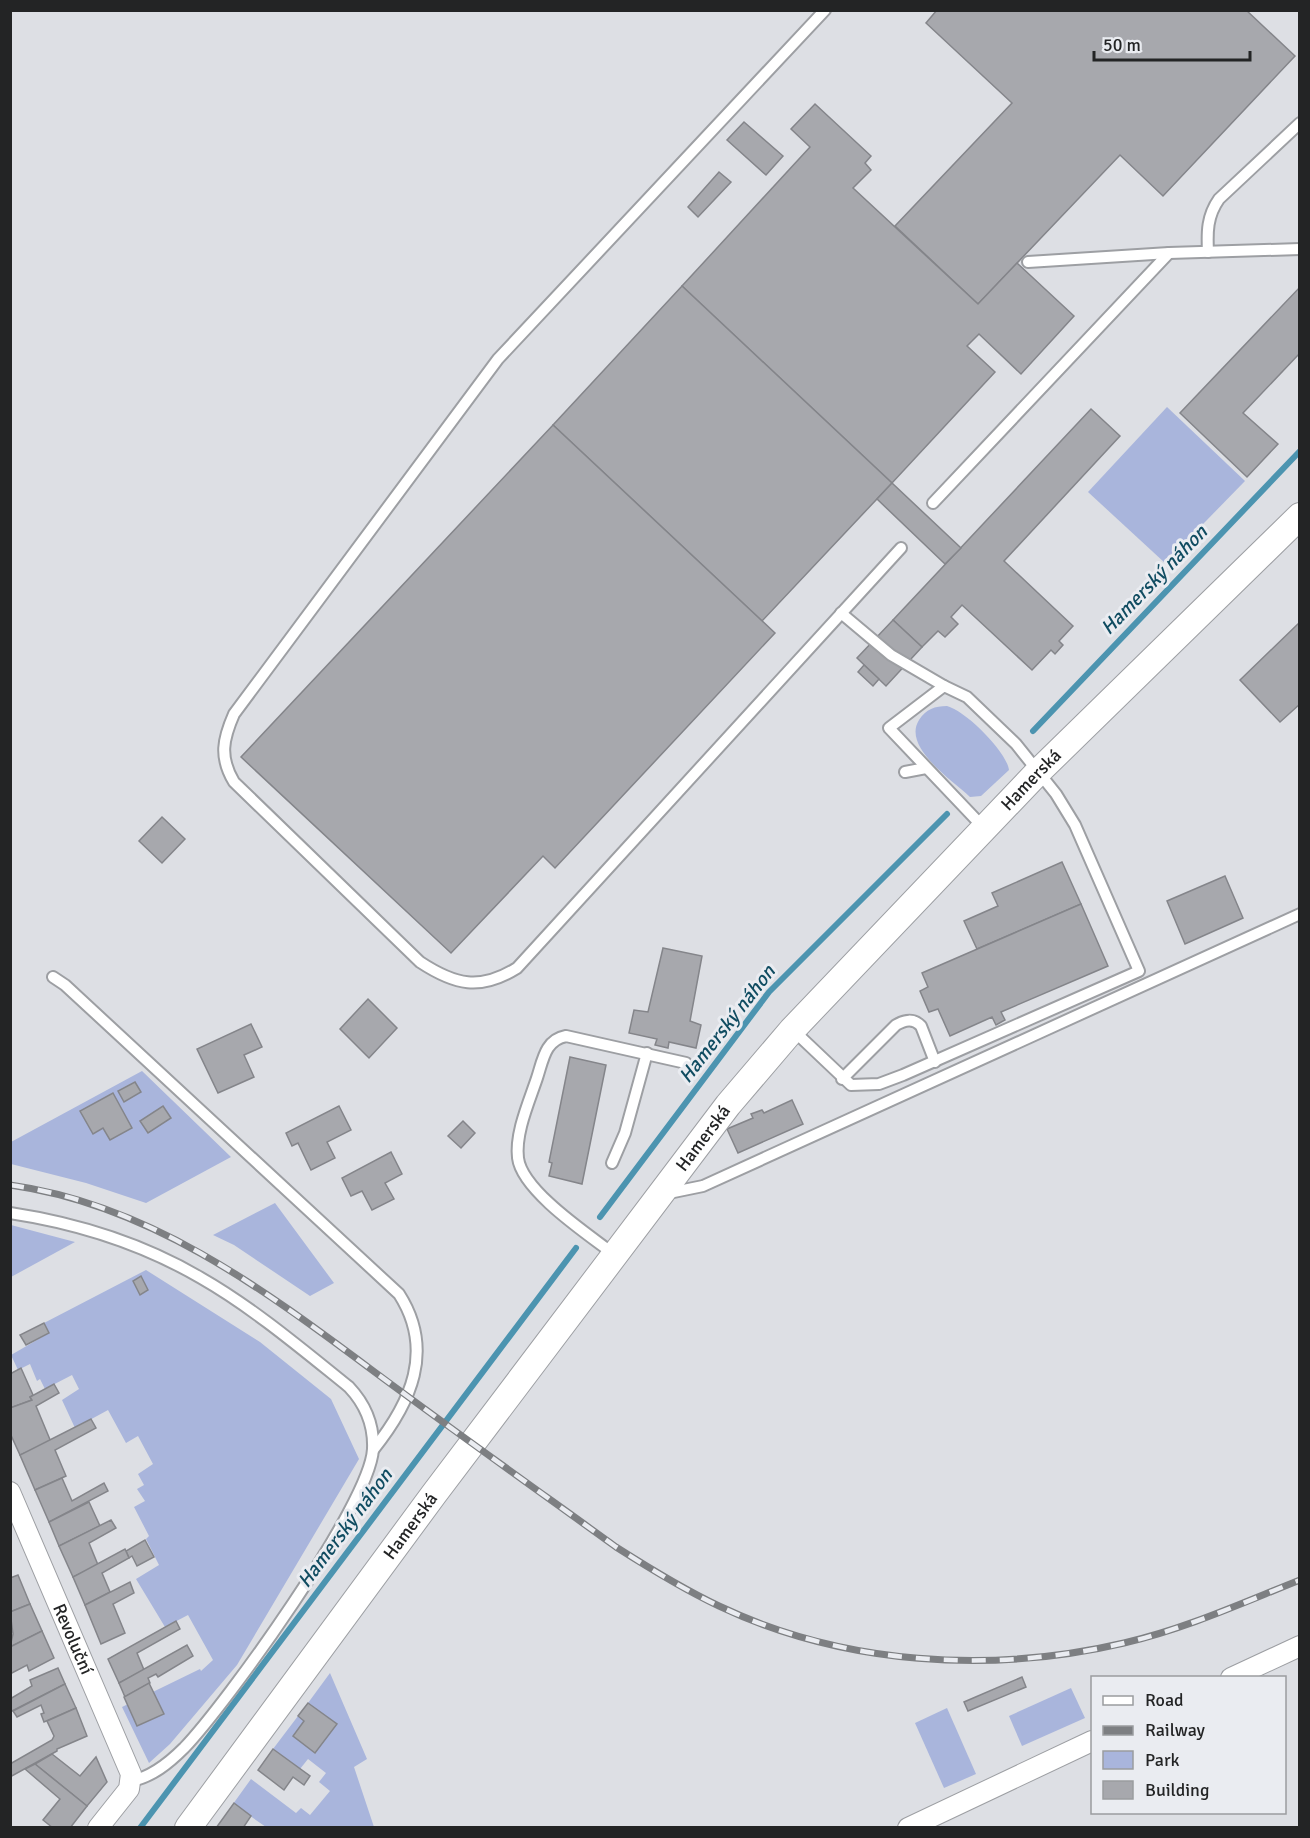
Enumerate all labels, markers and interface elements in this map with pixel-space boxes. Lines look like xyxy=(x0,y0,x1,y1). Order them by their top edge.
scale bar xyxy=(1094,24,1250,62)
text: 50 m xyxy=(1103,34,1141,56)
water label: Hamerský náhon xyxy=(1095,519,1213,640)
street label: Hamerská xyxy=(996,744,1066,815)
water label: Hamerský náhon xyxy=(673,959,781,1088)
street label: Hamerská xyxy=(671,1101,735,1176)
water label: Hamerský náhon xyxy=(292,1463,399,1593)
street label: Hamerská xyxy=(379,1488,442,1564)
street label: Revoluční xyxy=(48,1600,98,1678)
legend xyxy=(1091,1676,1286,1814)
text: Road xyxy=(1145,1689,1184,1711)
text: Railway xyxy=(1145,1719,1206,1741)
text: Park xyxy=(1145,1749,1180,1771)
text: Building xyxy=(1145,1779,1209,1801)

